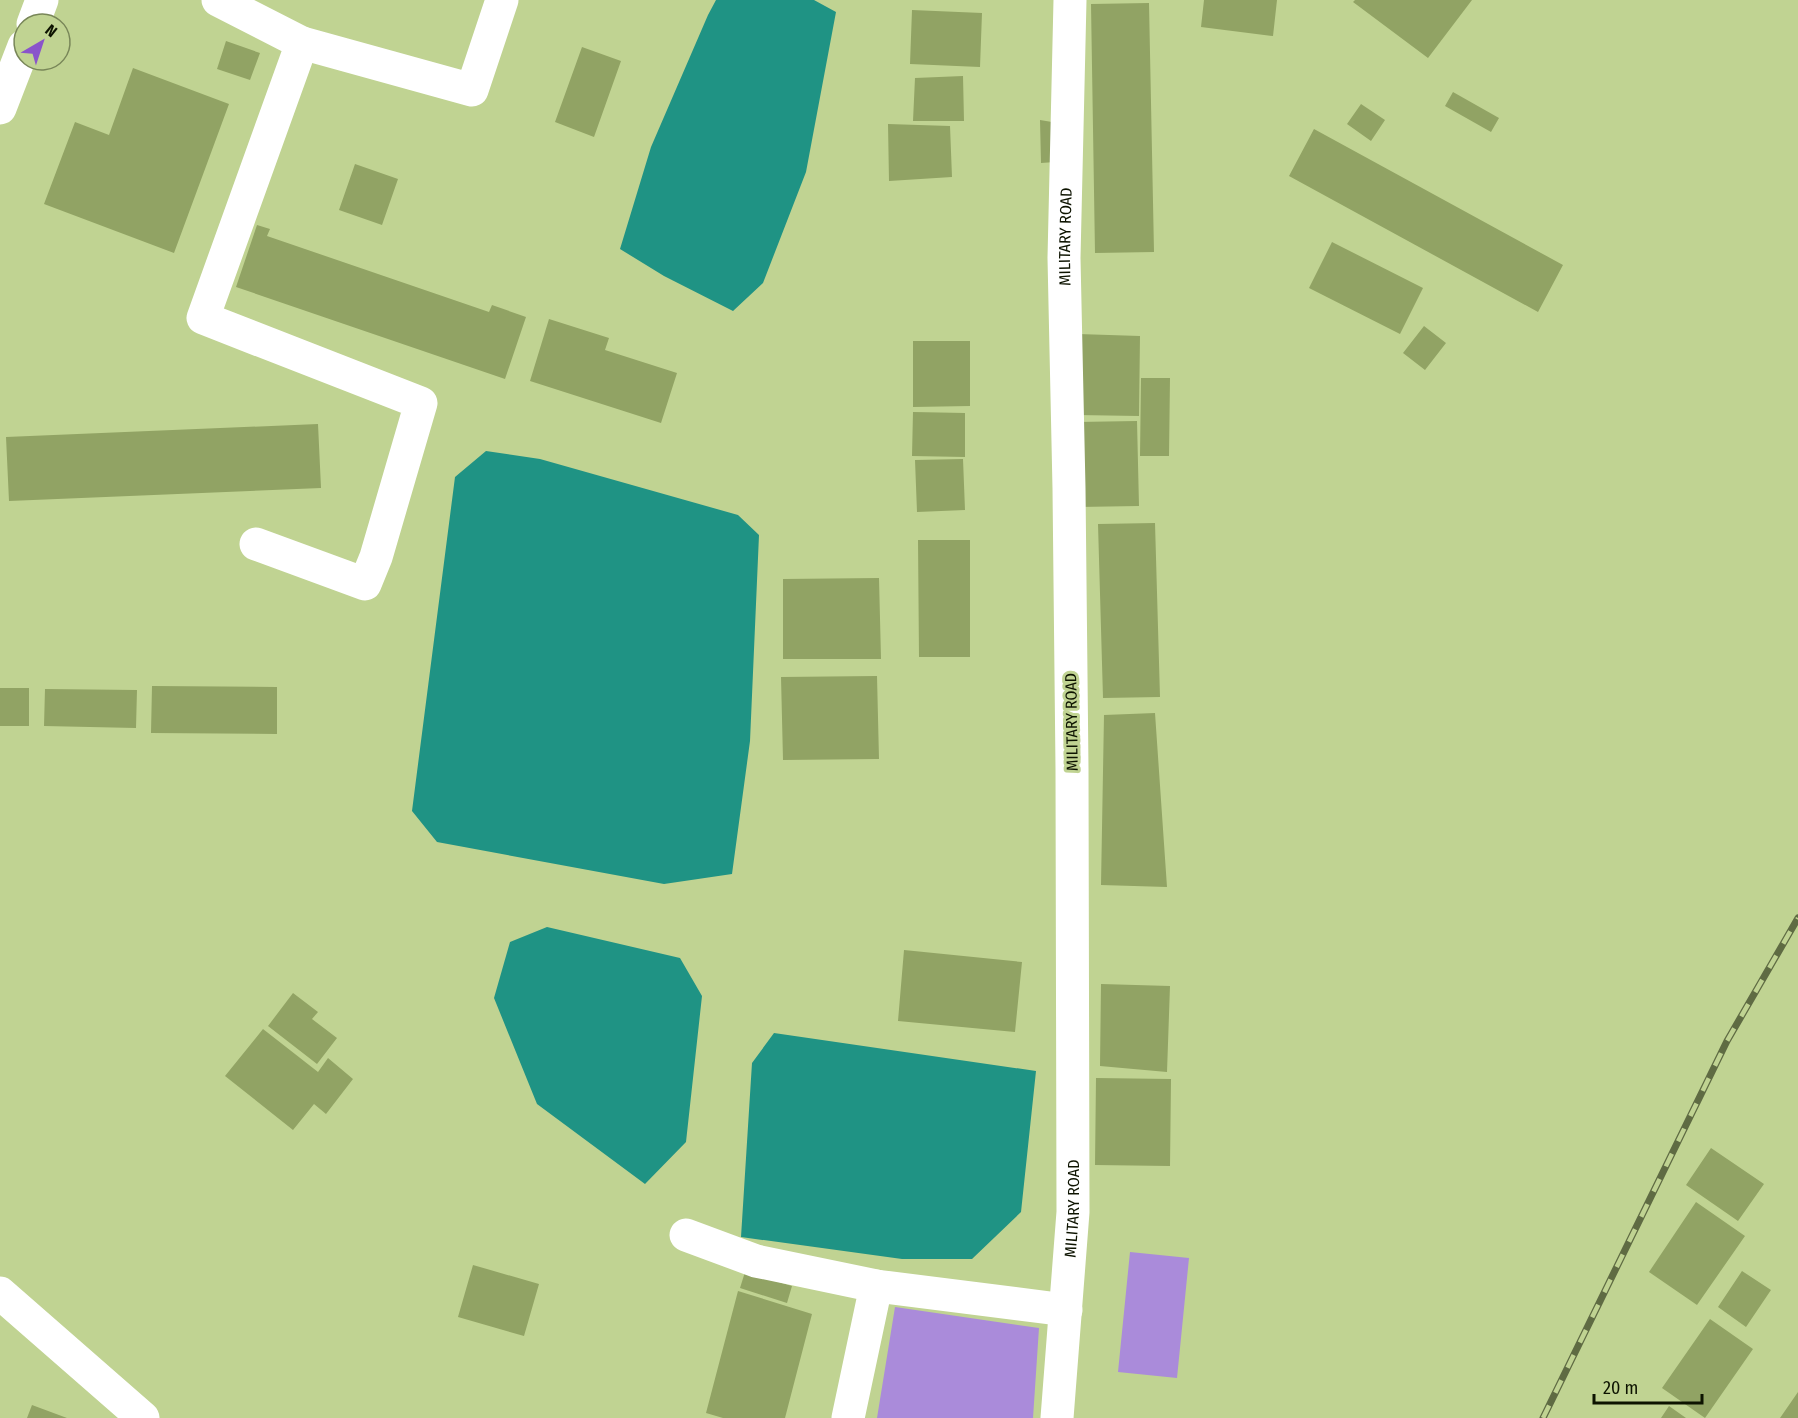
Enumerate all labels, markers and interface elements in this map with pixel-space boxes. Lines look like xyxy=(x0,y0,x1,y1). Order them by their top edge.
north arrow xyxy=(12,12,72,72)
text: N xyxy=(41,20,61,41)
street label: MILITARY ROAD xyxy=(1055,187,1076,286)
street label: MILITARY ROAD xyxy=(1061,673,1082,771)
street label: MILITARY ROAD xyxy=(1060,1160,1083,1258)
scale bar xyxy=(1594,1367,1702,1405)
text: 20 m xyxy=(1603,1377,1638,1399)

